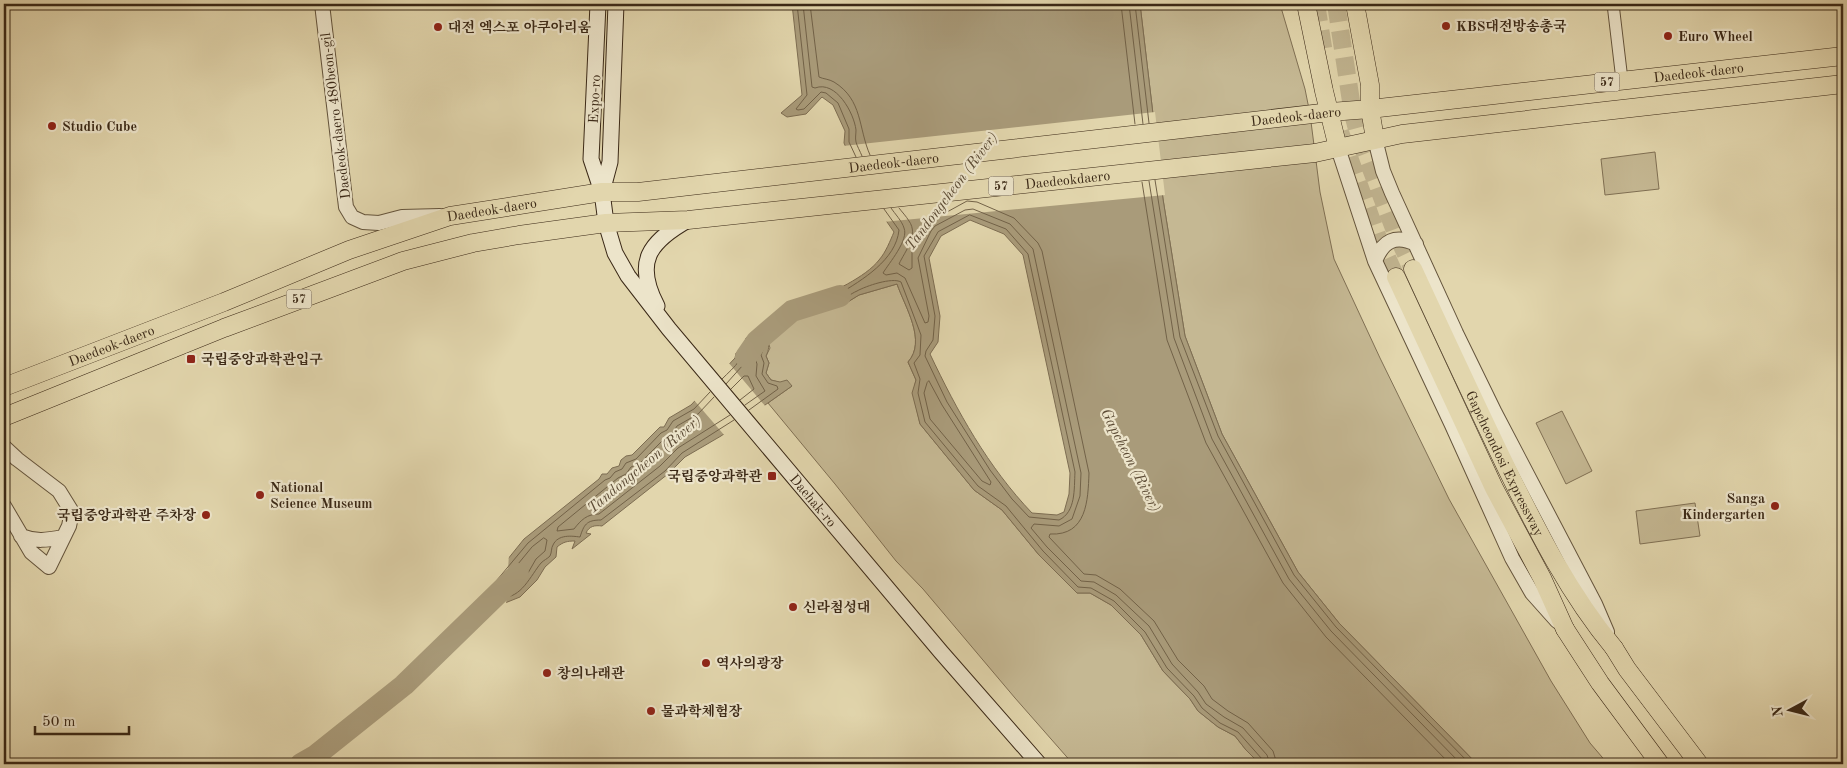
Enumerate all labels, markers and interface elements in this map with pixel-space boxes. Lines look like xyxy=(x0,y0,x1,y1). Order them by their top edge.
place label: KBS대전방송총국 xyxy=(1456,18,1567,34)
place label: 대전 엑스포 아쿠아리움 xyxy=(448,19,592,35)
marker: KBS대전방송총국 xyxy=(1440,20,1452,32)
marker: 대전 엑스포 아쿠아리움 xyxy=(432,21,444,33)
marker: Euro Wheel xyxy=(1662,30,1674,42)
place label: Euro Wheel xyxy=(1678,30,1753,44)
street label: Daedeok-daero 480beon-gil xyxy=(319,32,353,200)
street label: Daedeok-daero xyxy=(1653,61,1745,85)
road number: 57 xyxy=(1594,72,1620,91)
street label: Expo-ro xyxy=(587,74,603,124)
street label: Daedeok-daero xyxy=(1250,105,1342,129)
marker: Studio Cube xyxy=(46,120,58,132)
place label: Studio Cube xyxy=(62,120,137,134)
water label: Tandongcheon (River) xyxy=(902,130,1001,254)
street label: Daedeok-daero xyxy=(848,151,940,176)
street label: Daedeokdaero xyxy=(1024,169,1111,192)
road number: 57 xyxy=(988,177,1014,196)
street label: Daedeok-daero xyxy=(446,196,538,224)
road number: 57 xyxy=(286,290,312,308)
street label: Daedeok-daero xyxy=(67,324,157,369)
place label: 국립중앙과학관입구 xyxy=(201,351,323,367)
marker: 국립중앙과학관입구 xyxy=(185,353,197,365)
street label: Gapcheondosi Expressway xyxy=(1463,389,1546,539)
water label: Gapcheon (River) xyxy=(1097,406,1163,515)
water label: Tandongcheon (River) xyxy=(585,413,705,517)
place label: 국립중앙과학관 xyxy=(667,468,762,484)
marker: 국립중앙과학관 xyxy=(766,470,778,482)
street label: Daehak-ro xyxy=(787,472,839,530)
place label: National Science Museum xyxy=(270,481,373,511)
marker: National Science Museum xyxy=(254,489,266,501)
place label: Sanga Kindergarten xyxy=(1682,492,1765,522)
marker: Sanga Kindergarten xyxy=(1769,500,1781,512)
place label: 국립중앙과학관 주차장 xyxy=(57,507,196,523)
marker: 국립중앙과학관 주차장 xyxy=(200,509,212,521)
place label: 신라첨성대 xyxy=(803,599,871,615)
marker: 신라첨성대 xyxy=(787,601,799,613)
place label: 역사의광장 xyxy=(716,655,784,671)
marker: 역사의광장 xyxy=(700,657,712,669)
place label: 창의나래관 xyxy=(557,665,625,681)
marker: 창의나래관 xyxy=(541,667,553,679)
north arrow xyxy=(1764,686,1814,736)
scale bar xyxy=(35,703,129,735)
place label: 물과학체험장 xyxy=(661,703,743,719)
marker: 물과학체험장 xyxy=(645,705,657,717)
text: N xyxy=(1770,705,1786,718)
text: 50 m xyxy=(42,715,76,730)

